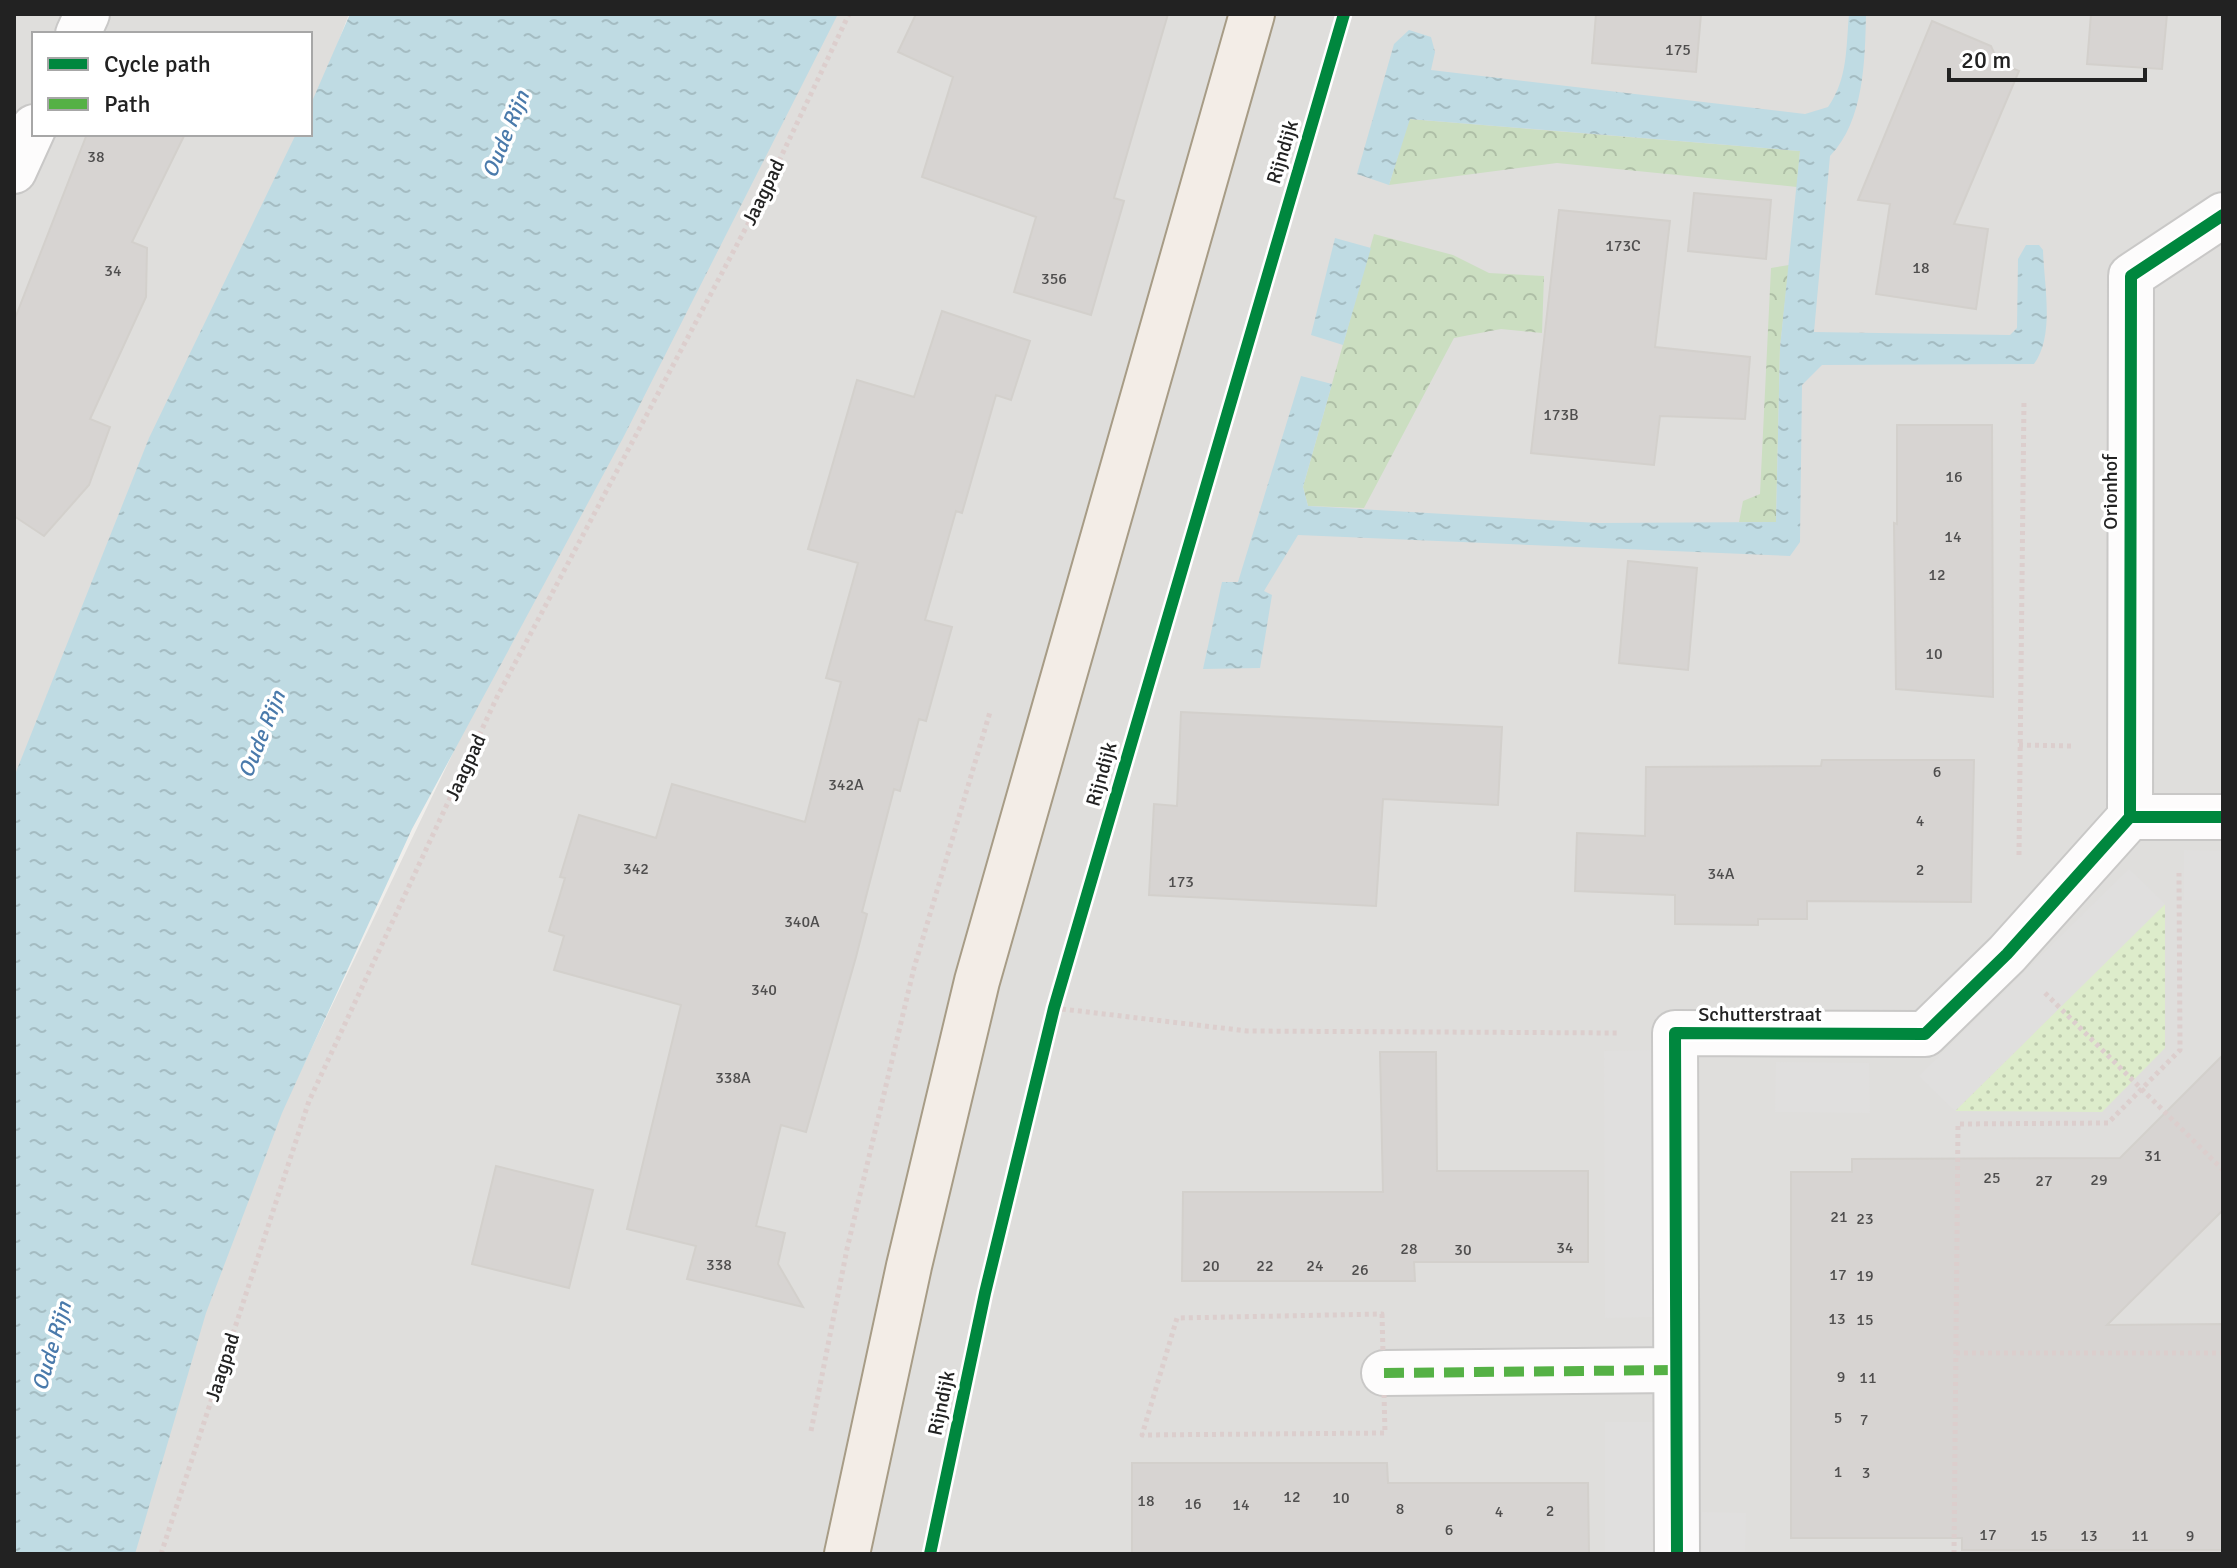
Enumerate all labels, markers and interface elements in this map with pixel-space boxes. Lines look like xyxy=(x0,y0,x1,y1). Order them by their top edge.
legend xyxy=(32,32,312,136)
scale bar xyxy=(1949,32,2145,82)
house number: 175 xyxy=(1665,40,1691,60)
text: 20 m xyxy=(1961,45,2011,75)
text: Cycle path xyxy=(104,49,211,79)
water label: Oude Rijn xyxy=(476,86,535,182)
text: Path xyxy=(104,89,150,119)
street label: Rijndijk xyxy=(1261,117,1304,187)
house number: 38 xyxy=(87,147,105,167)
street label: Jaagpad xyxy=(737,155,790,229)
house number: 173C xyxy=(1605,236,1641,256)
house number: 18 xyxy=(1912,258,1930,278)
house number: 34 xyxy=(104,261,122,281)
house number: 356 xyxy=(1041,269,1067,289)
house number: 173B xyxy=(1543,405,1579,425)
street label: Orionhof xyxy=(2098,453,2123,530)
house number: 16 xyxy=(1945,467,1963,487)
house number: 14 xyxy=(1944,527,1962,547)
house number: 12 xyxy=(1928,565,1946,585)
house number: 10 xyxy=(1925,644,1943,664)
water label: Oude Rijn xyxy=(232,686,291,782)
street label: Jaagpad xyxy=(439,730,492,804)
street label: Rijndijk xyxy=(1080,739,1123,809)
house number: 6 xyxy=(1933,762,1941,782)
house number: 342A xyxy=(828,775,864,795)
house number: 4 xyxy=(1916,811,1925,831)
house number: 342 xyxy=(623,859,649,879)
house number: 2 xyxy=(1916,860,1924,880)
house number: 34A xyxy=(1707,864,1735,884)
house number: 173 xyxy=(1168,872,1194,892)
house number: 340A xyxy=(784,912,820,932)
house number: 340 xyxy=(751,980,777,1000)
street label: Schutterstraat xyxy=(1698,1002,1822,1027)
house number: 338A xyxy=(715,1068,751,1088)
house number: 31 xyxy=(2144,1146,2162,1166)
house number: 25 xyxy=(1983,1168,2001,1188)
house number: 29 xyxy=(2090,1170,2108,1190)
house number: 27 xyxy=(2035,1171,2053,1191)
house number: 21 xyxy=(1830,1207,1848,1227)
house number: 23 xyxy=(1856,1209,1874,1229)
house number: 34 xyxy=(1556,1238,1574,1258)
house number: 28 xyxy=(1400,1239,1418,1259)
house number: 30 xyxy=(1454,1240,1472,1260)
house number: 338 xyxy=(706,1255,732,1275)
house number: 20 xyxy=(1202,1256,1220,1276)
house number: 22 xyxy=(1256,1256,1274,1276)
house number: 24 xyxy=(1306,1256,1324,1276)
house number: 26 xyxy=(1351,1260,1369,1280)
house number: 17 xyxy=(1829,1265,1847,1285)
house number: 19 xyxy=(1856,1266,1874,1286)
water label: Oude Rijn xyxy=(26,1298,77,1394)
house number: 13 xyxy=(1828,1309,1846,1329)
house number: 15 xyxy=(1856,1310,1874,1330)
street label: Jaagpad xyxy=(200,1330,245,1405)
house number: 9 xyxy=(1837,1367,1845,1387)
street label: Rijndijk xyxy=(922,1368,961,1438)
house number: 11 xyxy=(1859,1368,1877,1388)
house number: 5 xyxy=(1834,1408,1842,1428)
house number: 7 xyxy=(1860,1410,1868,1430)
house number: 1 xyxy=(1834,1462,1842,1482)
house number: 3 xyxy=(1862,1463,1870,1483)
house number: 12 xyxy=(1283,1487,1301,1507)
house number: 10 xyxy=(1332,1488,1350,1508)
house number: 18 xyxy=(1137,1491,1155,1511)
house number: 16 xyxy=(1184,1494,1202,1514)
house number: 14 xyxy=(1232,1495,1250,1515)
house number: 8 xyxy=(1396,1499,1404,1519)
house number: 2 xyxy=(1546,1501,1554,1521)
house number: 4 xyxy=(1495,1502,1504,1522)
house number: 6 xyxy=(1445,1520,1453,1540)
house number: 17 xyxy=(1979,1525,1997,1545)
house number: 15 xyxy=(2030,1526,2048,1546)
house number: 13 xyxy=(2080,1526,2098,1546)
house number: 11 xyxy=(2131,1526,2149,1546)
house number: 9 xyxy=(2186,1526,2194,1546)

